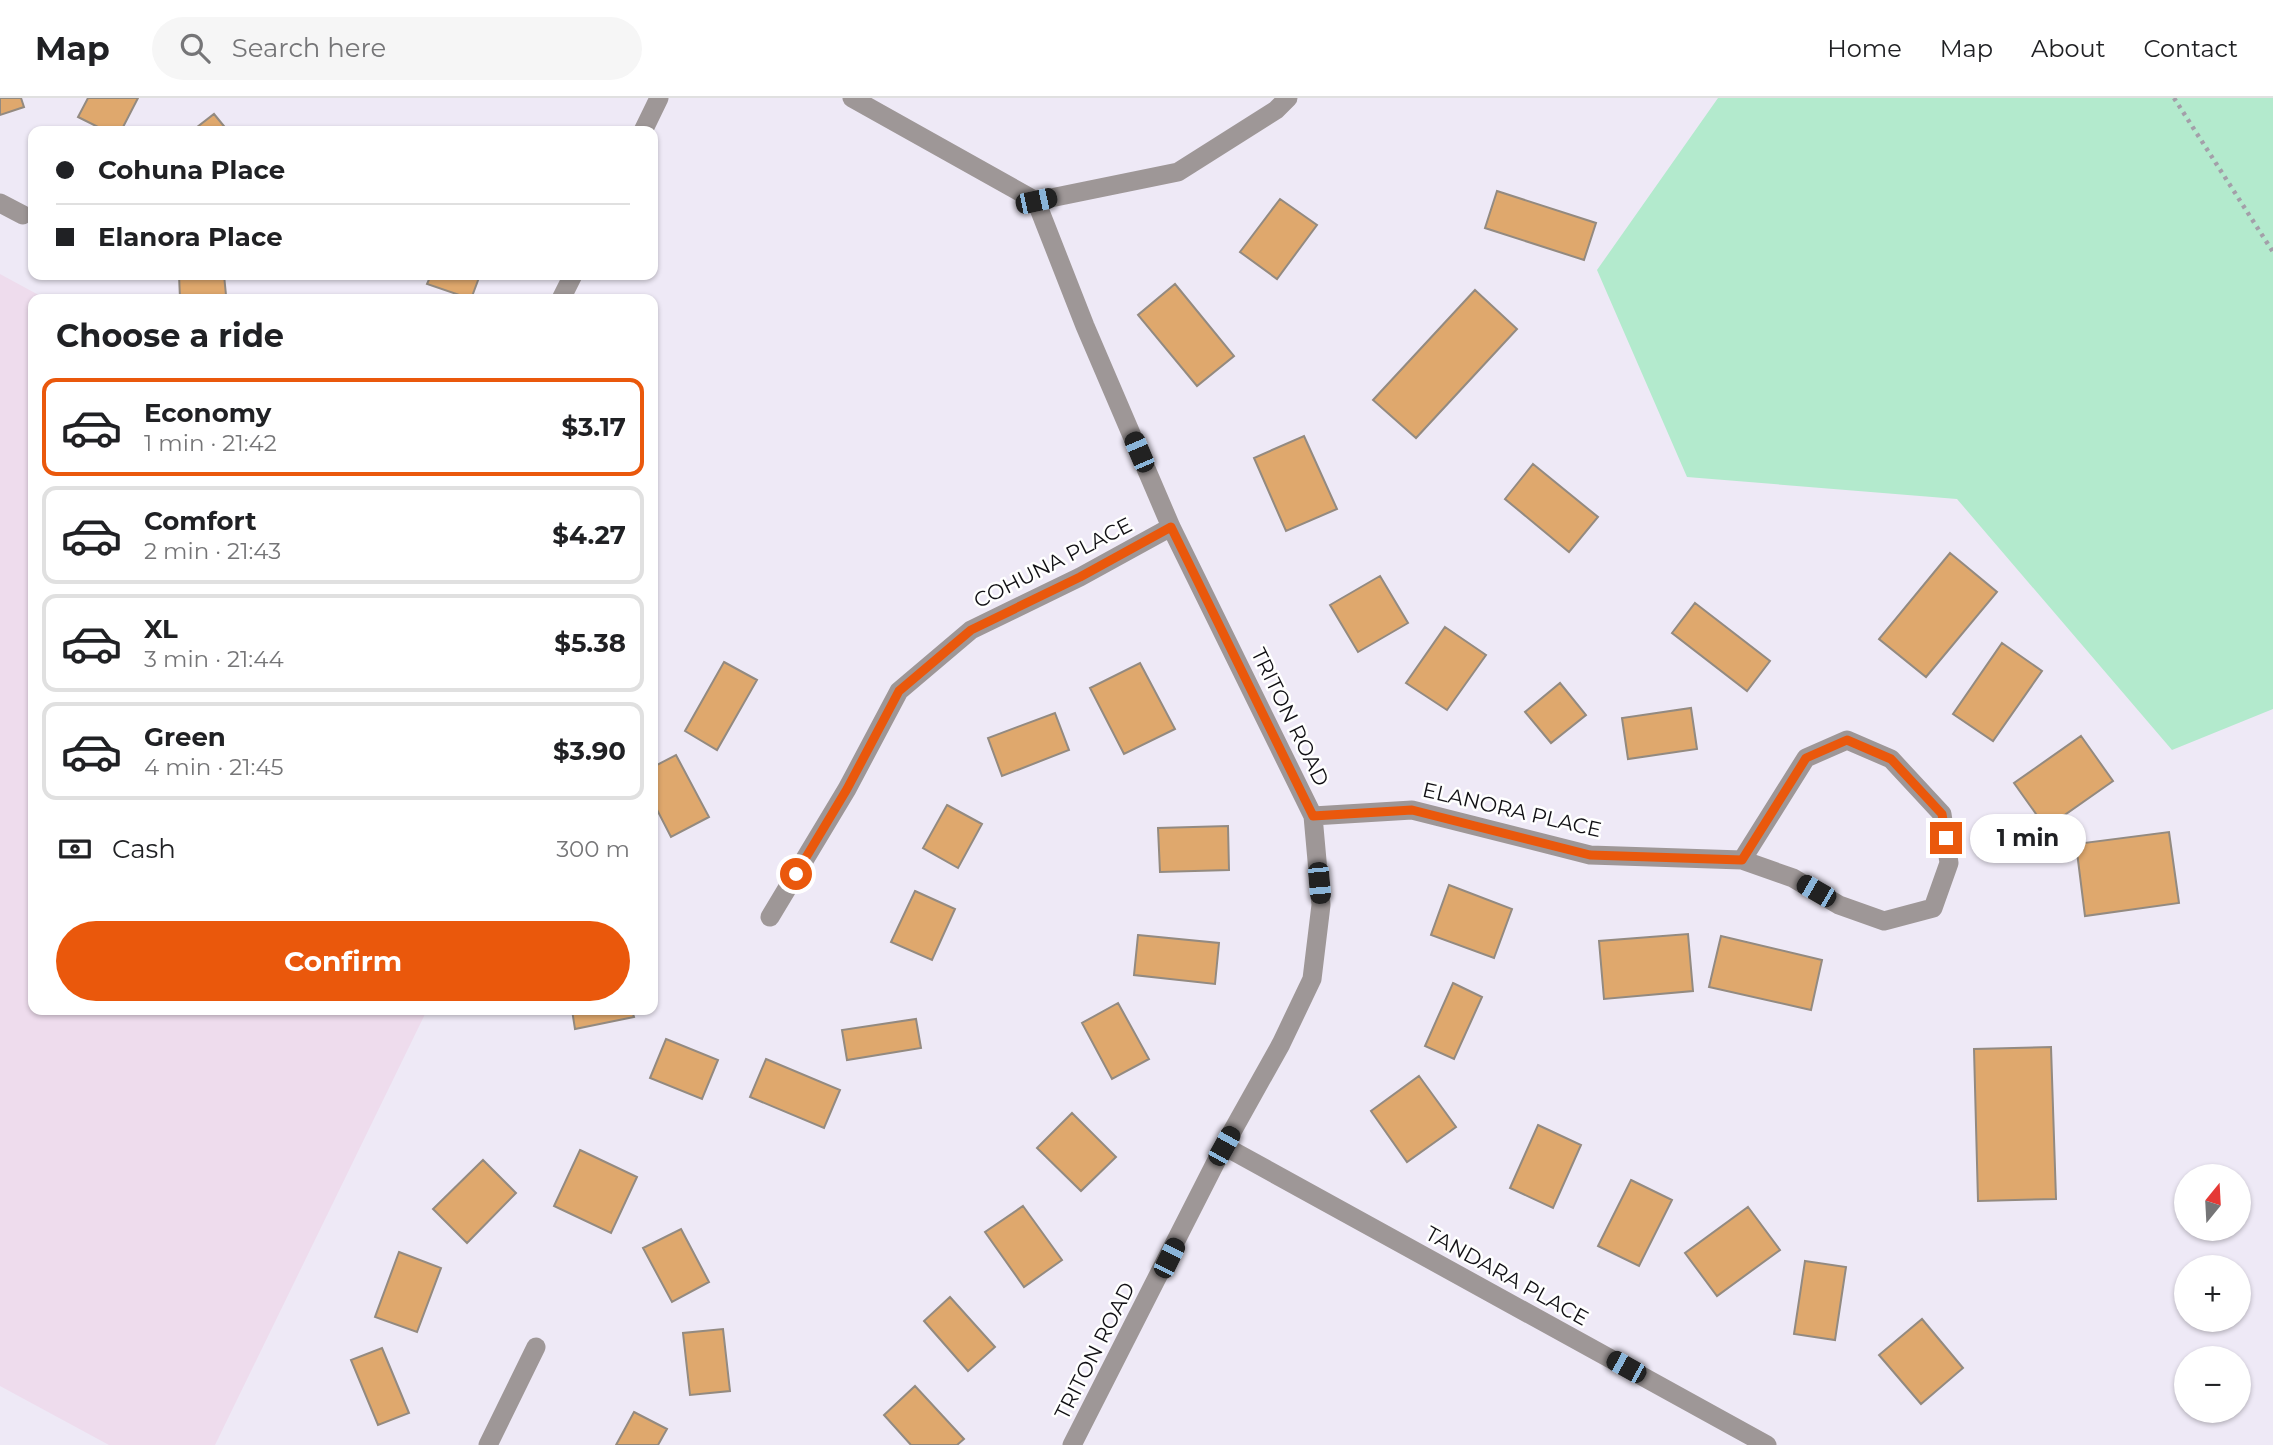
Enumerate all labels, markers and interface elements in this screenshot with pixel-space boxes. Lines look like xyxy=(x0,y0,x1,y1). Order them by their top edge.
search box xyxy=(152,17,642,80)
text: Map xyxy=(35,28,110,68)
icon: search xyxy=(176,29,214,67)
text: Search here xyxy=(232,32,386,64)
text: Home xyxy=(1827,34,1902,63)
text: Map xyxy=(1940,34,1993,63)
text: About xyxy=(2031,34,2105,63)
text: Contact xyxy=(2143,34,2238,63)
text: Cohuna Place xyxy=(98,154,285,186)
car xyxy=(1014,186,1059,216)
text: Elanora Place xyxy=(98,221,283,253)
text: Choose a ride xyxy=(56,316,284,355)
icon: car xyxy=(60,396,123,459)
text: Economy xyxy=(144,397,271,429)
text: $3.17 xyxy=(561,411,626,443)
text: 1 min · 21:42 xyxy=(144,429,277,457)
car xyxy=(1122,429,1157,475)
icon: car xyxy=(60,504,123,567)
text: Comfort xyxy=(144,505,256,537)
street label: COHUNA PLACE xyxy=(970,512,1136,613)
text: $4.27 xyxy=(552,519,626,551)
text: 2 min · 21:43 xyxy=(144,537,281,565)
icon: car xyxy=(60,612,123,675)
text: XL xyxy=(144,613,178,645)
text: $5.38 xyxy=(554,627,626,659)
street label: TRITON ROAD xyxy=(1246,644,1335,790)
text: 3 min · 21:44 xyxy=(144,645,284,673)
icon: car xyxy=(60,720,123,783)
text: Green xyxy=(144,721,226,753)
text: $3.90 xyxy=(553,735,626,767)
text: 4 min · 21:45 xyxy=(144,753,284,781)
street label: ELANORA PLACE xyxy=(1420,777,1604,842)
callout: 1 min xyxy=(1970,814,2086,862)
route end xyxy=(1930,822,1962,854)
text: 1 min xyxy=(1997,824,2059,852)
icon: cash xyxy=(56,830,94,868)
text: Cash xyxy=(112,833,176,865)
text: 300 m xyxy=(556,835,630,863)
route start xyxy=(780,858,812,890)
car xyxy=(1307,861,1332,905)
car xyxy=(1793,871,1840,911)
button: Confirm xyxy=(56,921,630,1001)
car xyxy=(1205,1123,1244,1169)
north arrow xyxy=(2174,1164,2250,1241)
map controls xyxy=(2174,1164,2251,1423)
street label: TANDARA PLACE xyxy=(1421,1220,1593,1331)
car xyxy=(1151,1235,1188,1281)
button: + xyxy=(2174,1255,2251,1332)
street label: TRITON ROAD xyxy=(1049,1278,1140,1424)
button: − xyxy=(2174,1346,2251,1423)
car xyxy=(1603,1348,1650,1386)

